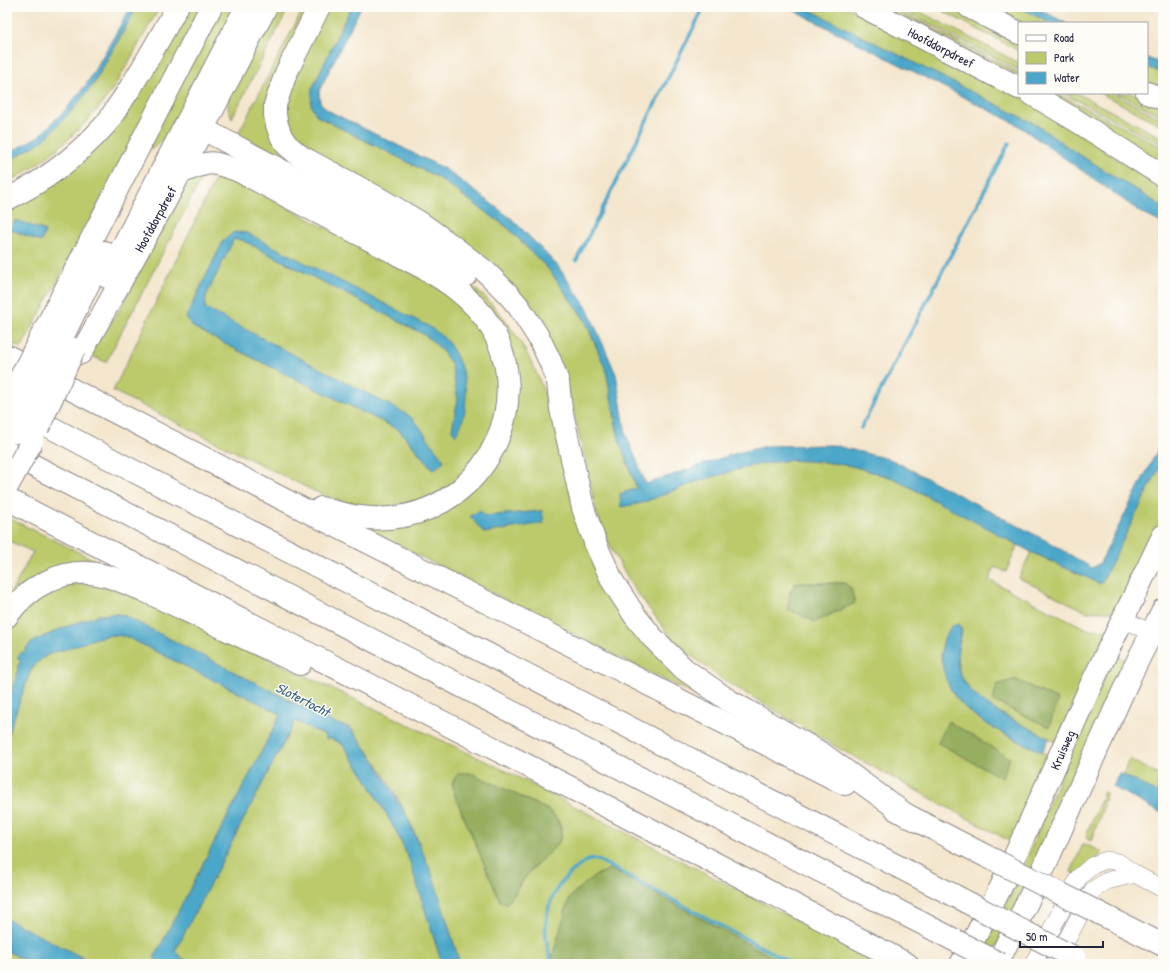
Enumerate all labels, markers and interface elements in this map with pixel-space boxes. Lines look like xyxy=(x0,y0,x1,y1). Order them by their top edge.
legend xyxy=(1018,22,1148,94)
street label: Hoofddorpdreef xyxy=(905,23,978,72)
text: Road xyxy=(1054,29,1074,46)
text: Park xyxy=(1054,49,1074,66)
text: Water xyxy=(1054,69,1080,86)
street label: Hoofddorpdreef xyxy=(130,183,181,255)
water label: Slotertocht xyxy=(273,677,335,722)
street label: Kruisweg xyxy=(1045,727,1079,773)
scale bar xyxy=(1020,923,1103,949)
text: 50 m xyxy=(1026,928,1047,945)

